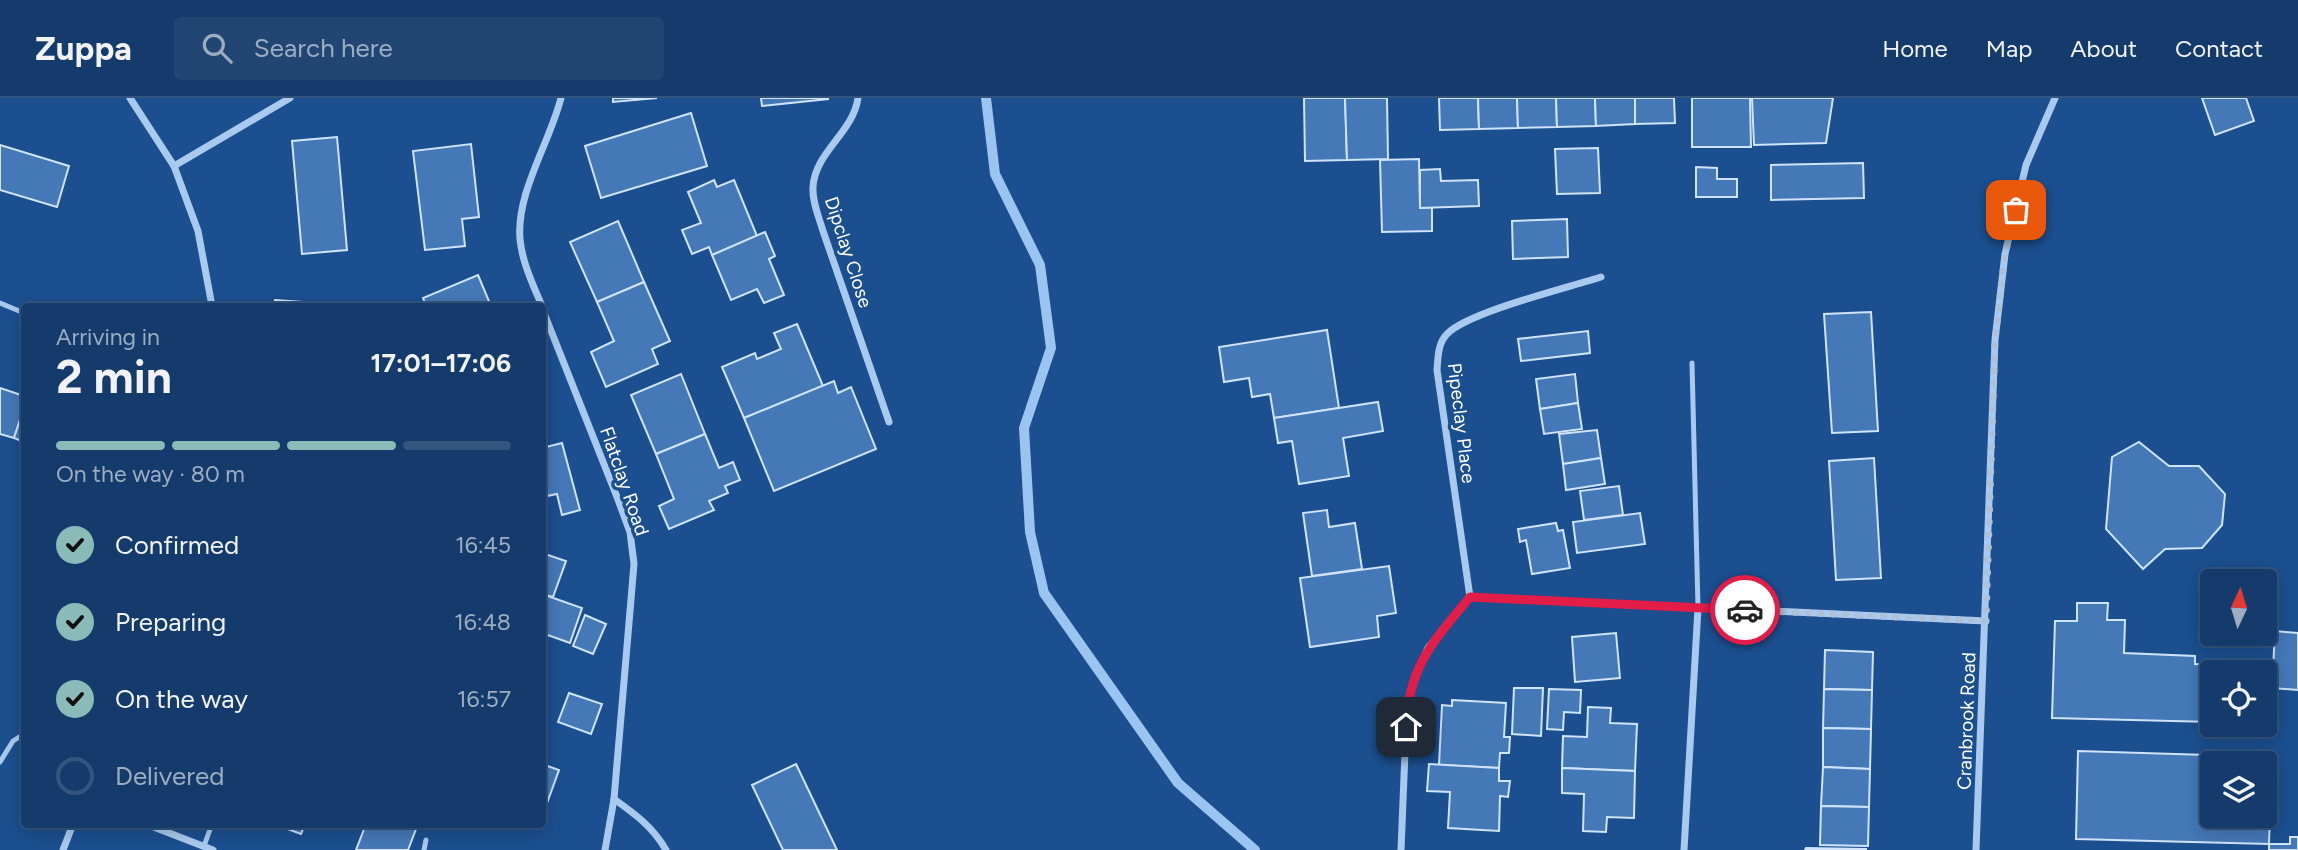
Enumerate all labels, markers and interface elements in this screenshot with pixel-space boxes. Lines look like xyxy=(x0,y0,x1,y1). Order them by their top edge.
search box xyxy=(174,17,664,80)
text: Zuppa xyxy=(35,29,132,68)
icon: search xyxy=(198,29,236,67)
text: Search here xyxy=(254,32,393,64)
text: Home xyxy=(1882,34,1948,63)
text: Map xyxy=(1986,34,2032,63)
text: About xyxy=(2070,34,2137,63)
text: Contact xyxy=(2175,34,2263,63)
pin xyxy=(1986,180,2046,240)
icon: bag xyxy=(1997,191,2035,229)
street label: Dipclay Close xyxy=(820,194,877,311)
text: Arriving in xyxy=(56,323,160,351)
text: 17:01–17:06 xyxy=(370,347,511,379)
text: 2 min xyxy=(56,349,172,405)
street label: Pipeclay Place xyxy=(1443,361,1480,485)
street label: Flatclay Road xyxy=(595,424,654,539)
text: On the way · 80 m xyxy=(56,460,245,488)
icon: check xyxy=(56,526,94,564)
text: Confirmed xyxy=(115,529,239,561)
text: 16:45 xyxy=(455,531,511,559)
north arrow xyxy=(2200,569,2277,646)
map controls xyxy=(2200,569,2277,828)
courier xyxy=(1710,575,1780,645)
icon: car xyxy=(1726,591,1764,629)
icon: check xyxy=(56,603,94,641)
text: Preparing xyxy=(115,606,226,638)
text: 16:48 xyxy=(454,608,511,636)
street label: Cranbrook Road xyxy=(1953,652,1980,790)
button: locate xyxy=(2200,660,2277,737)
icon: check xyxy=(56,680,94,718)
text: On the way xyxy=(115,683,248,715)
text: 16:57 xyxy=(457,685,511,713)
pin xyxy=(1376,697,1436,757)
icon: home xyxy=(1387,708,1425,746)
button: layers xyxy=(2200,751,2277,828)
text: Delivered xyxy=(115,760,224,792)

